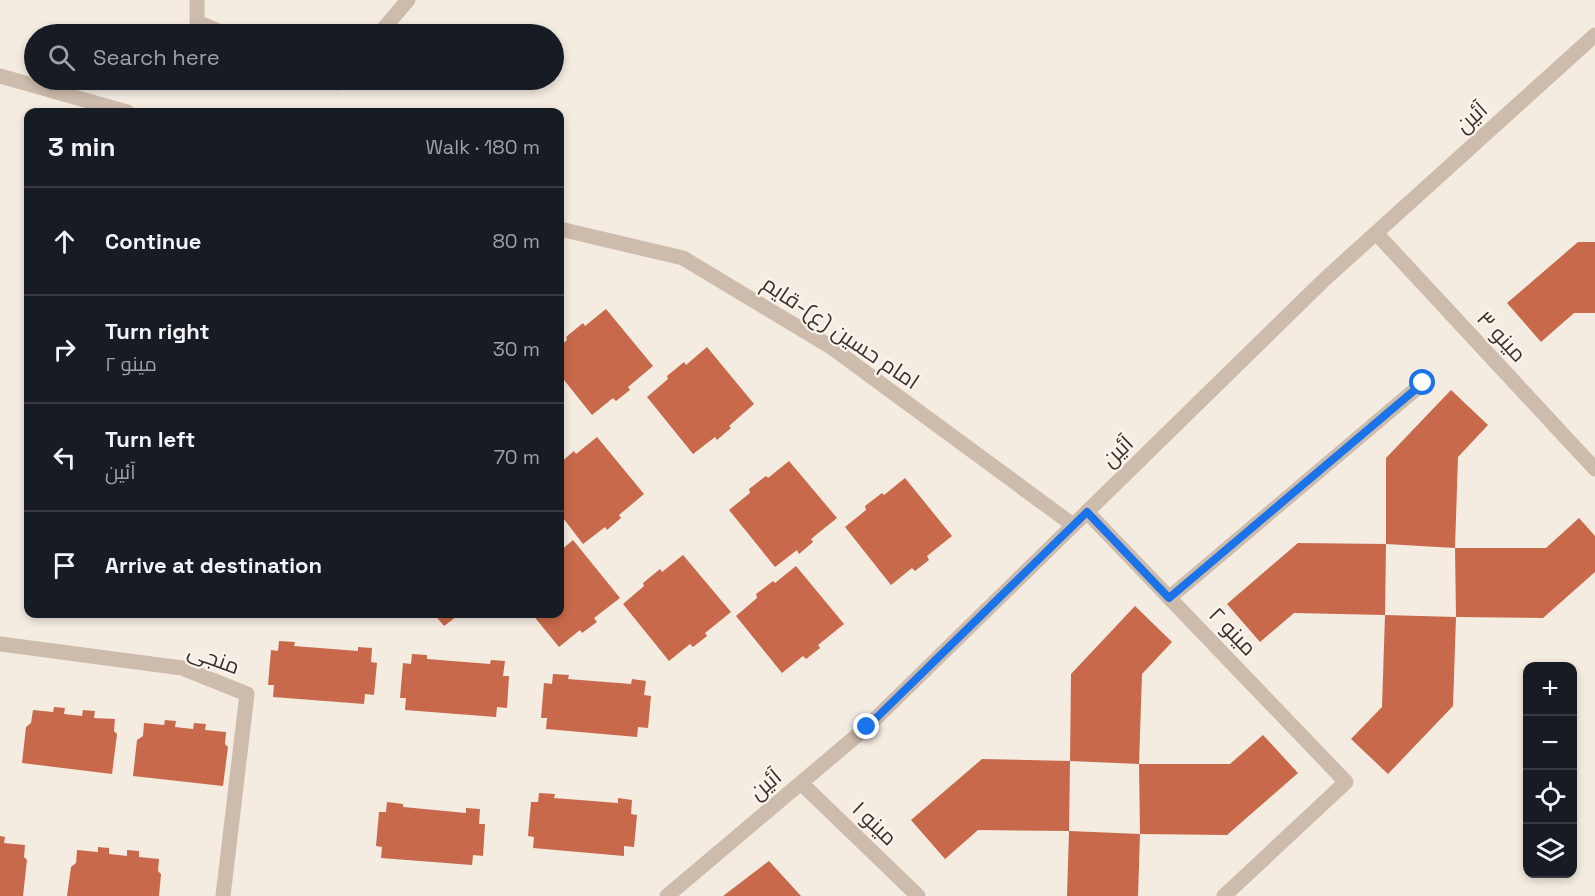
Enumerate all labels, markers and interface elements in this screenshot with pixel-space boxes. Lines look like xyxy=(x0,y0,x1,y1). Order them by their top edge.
search box xyxy=(24,24,564,90)
icon: search xyxy=(45,41,78,74)
text: Search here xyxy=(93,43,220,71)
street label: آئین xyxy=(1449,95,1493,139)
text: 3 min xyxy=(48,130,116,164)
text: Walk · 180 m xyxy=(426,134,540,160)
icon: ahead xyxy=(48,225,81,258)
text: Continue xyxy=(105,227,201,255)
text: 80 m xyxy=(492,228,540,254)
street label: امام حسین (ع)-قایم xyxy=(756,269,925,397)
street label: مینو ۳ xyxy=(1471,304,1533,368)
text: Turn right xyxy=(105,317,210,345)
icon: right xyxy=(48,333,81,366)
text: 30 m xyxy=(493,336,540,362)
text: مینو ۲ xyxy=(105,351,157,377)
route start xyxy=(1409,369,1435,395)
text: Turn left xyxy=(105,425,195,453)
street label: آئین xyxy=(1095,429,1139,473)
icon: left xyxy=(48,441,81,474)
text: 70 m xyxy=(494,444,540,470)
text: آئین xyxy=(105,459,136,485)
icon: arrive xyxy=(48,549,81,582)
text: Arrive at destination xyxy=(105,551,322,579)
street label: مینو ۲ xyxy=(1203,601,1263,661)
street label: منجی xyxy=(184,636,244,680)
map controls xyxy=(1523,662,1577,878)
button: + xyxy=(1523,662,1577,716)
route end xyxy=(853,713,879,739)
button: − xyxy=(1523,716,1577,770)
street label: آئین xyxy=(743,762,787,806)
button: locate xyxy=(1523,770,1577,824)
street label: مینو ۱ xyxy=(846,795,904,851)
button: layers xyxy=(1523,824,1577,878)

